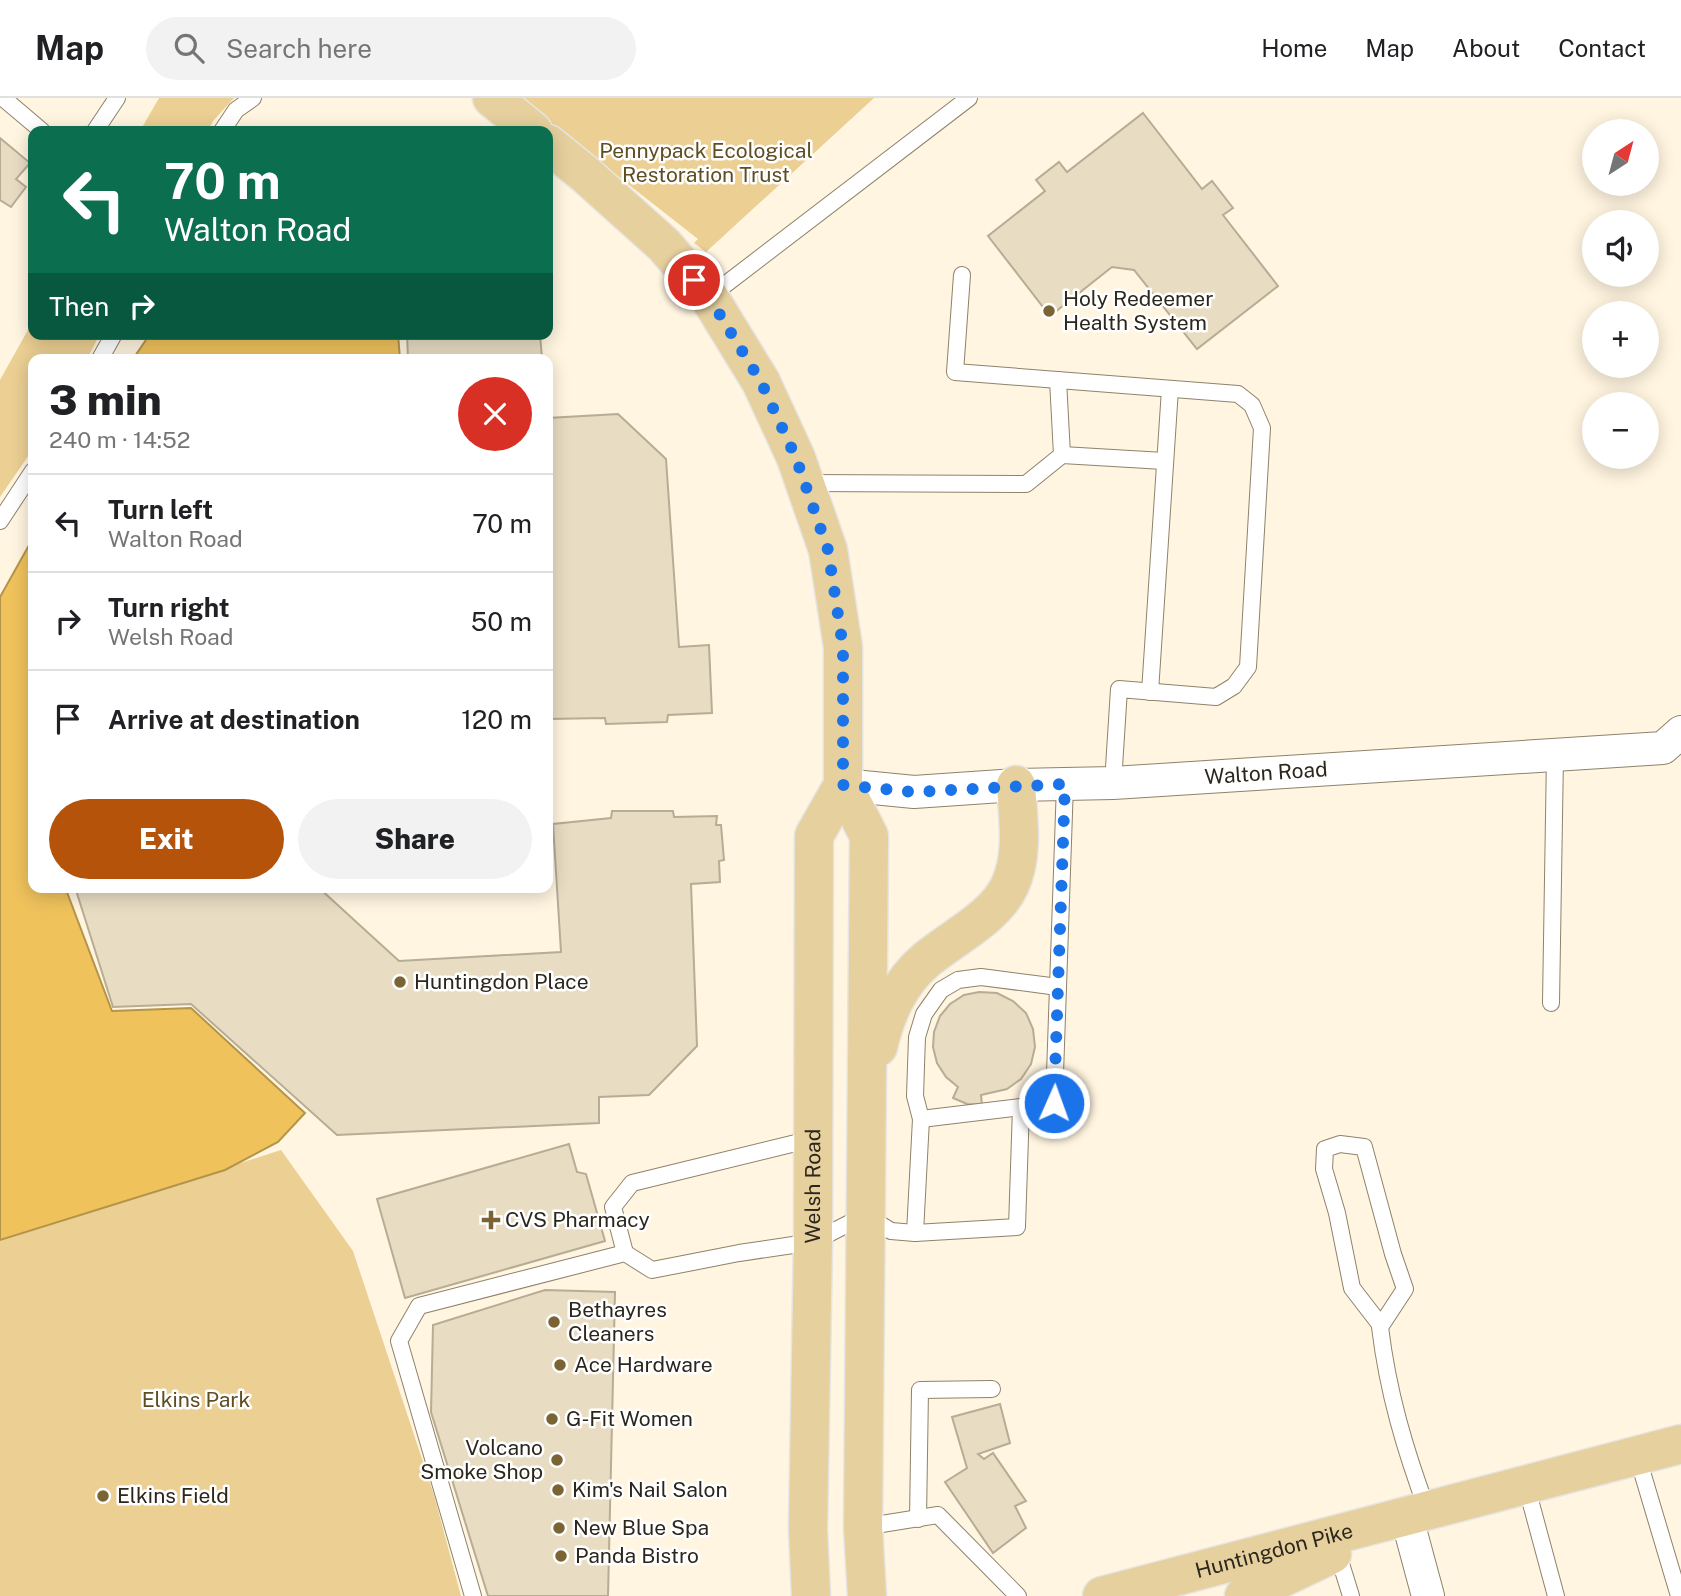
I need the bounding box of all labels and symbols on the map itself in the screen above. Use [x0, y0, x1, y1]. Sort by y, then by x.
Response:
north arrow [1582, 119, 1659, 196]
park label: Pennypack Ecological Restoration Trust [599, 138, 813, 187]
pin [664, 250, 724, 310]
place label: Holy Redeemer Health System [1063, 286, 1213, 335]
marker: Holy Redeemer Health System [1041, 303, 1057, 319]
street label: Walton Road [1204, 756, 1328, 789]
place label: Huntingdon Place [414, 969, 589, 994]
marker: Huntingdon Place [392, 974, 408, 990]
position arrow [1017, 1066, 1091, 1140]
street label: Welsh Road [800, 1129, 825, 1243]
place label: CVS Pharmacy [505, 1207, 650, 1232]
marker: CVS Pharmacy [483, 1212, 499, 1228]
place label: Bethayres Cleaners [568, 1297, 667, 1346]
marker: Bethayres Cleaners [546, 1314, 562, 1330]
place label: Ace Hardware [574, 1352, 713, 1377]
marker: Ace Hardware [552, 1357, 568, 1373]
park label: Elkins Park [142, 1387, 251, 1412]
place label: G-Fit Women [566, 1406, 693, 1431]
marker: G-Fit Women [544, 1411, 560, 1427]
place label: Volcano Smoke Shop [420, 1435, 543, 1484]
marker: Volcano Smoke Shop [549, 1452, 565, 1468]
place label: Kim's Nail Salon [572, 1477, 728, 1502]
marker: Kim's Nail Salon [550, 1482, 566, 1498]
place label: Elkins Field [117, 1483, 229, 1508]
marker: Elkins Field [95, 1488, 111, 1504]
place label: New Blue Spa [573, 1515, 709, 1540]
street label: Huntingdon Pike [1192, 1518, 1356, 1583]
marker: New Blue Spa [551, 1520, 567, 1536]
place label: Panda Bistro [575, 1543, 699, 1568]
marker: Panda Bistro [553, 1548, 569, 1564]

